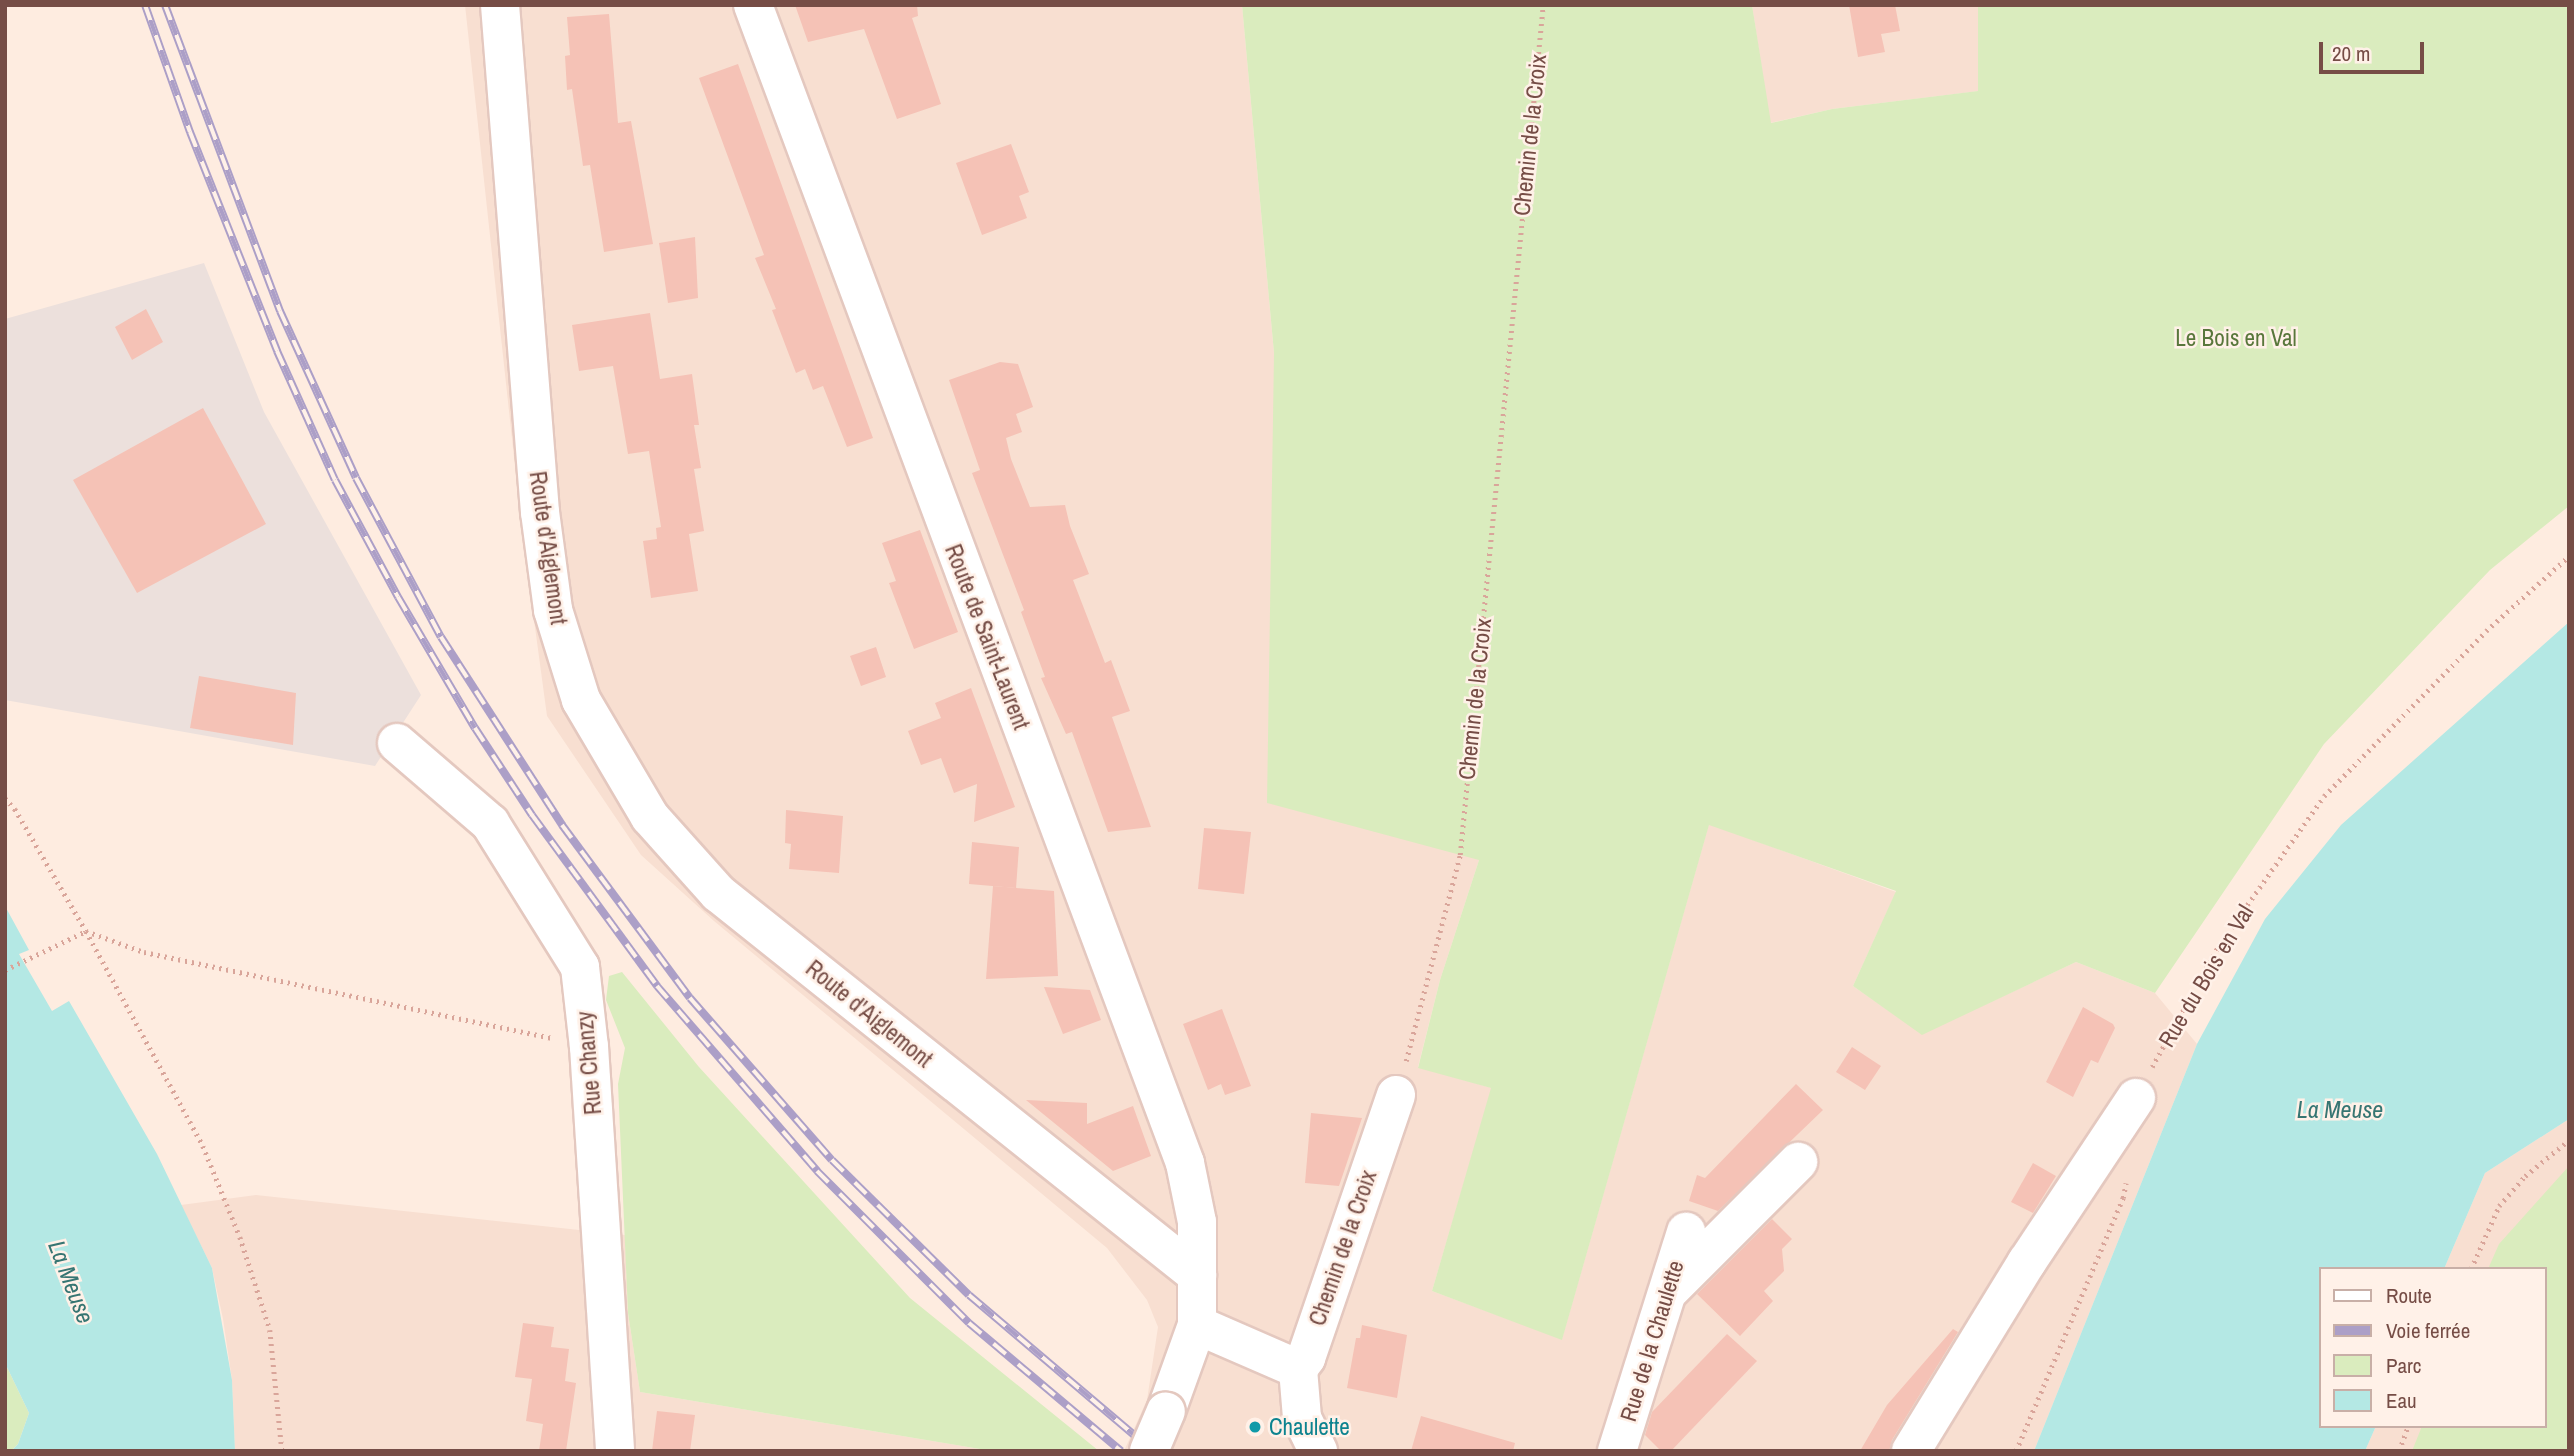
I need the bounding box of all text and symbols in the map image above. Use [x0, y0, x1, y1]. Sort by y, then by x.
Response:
scale bar [2322, 28, 2427, 72]
text: 20 m [2332, 39, 2370, 68]
street label: Chemin de la Croix [1508, 53, 1552, 217]
park label: Le Bois en Val [2175, 324, 2297, 352]
street label: Route d'Aiglemont [524, 470, 572, 626]
street label: Route de Saint-Laurent [939, 541, 1035, 733]
street label: Chemin de la Croix [1453, 617, 1497, 781]
street label: Rue du Bois en Val [2153, 900, 2259, 1052]
street label: Route d'Aiglemont [800, 955, 938, 1073]
street label: Rue Chanzy [571, 1010, 607, 1116]
water label: La Meuse [2297, 1096, 2383, 1124]
street label: Chemin de la Croix [1304, 1167, 1382, 1329]
water label: La Meuse [42, 1236, 100, 1328]
street label: Rue de la Chaulette [1614, 1257, 1690, 1425]
legend [2318, 1267, 2546, 1428]
text: Route [2386, 1281, 2432, 1310]
text: Voie ferrée [2386, 1316, 2470, 1345]
text: Parc [2386, 1351, 2421, 1380]
text: Eau [2386, 1386, 2417, 1415]
place label: Chaulette [1269, 1413, 1350, 1441]
marker: Chaulette [1247, 1419, 1263, 1435]

